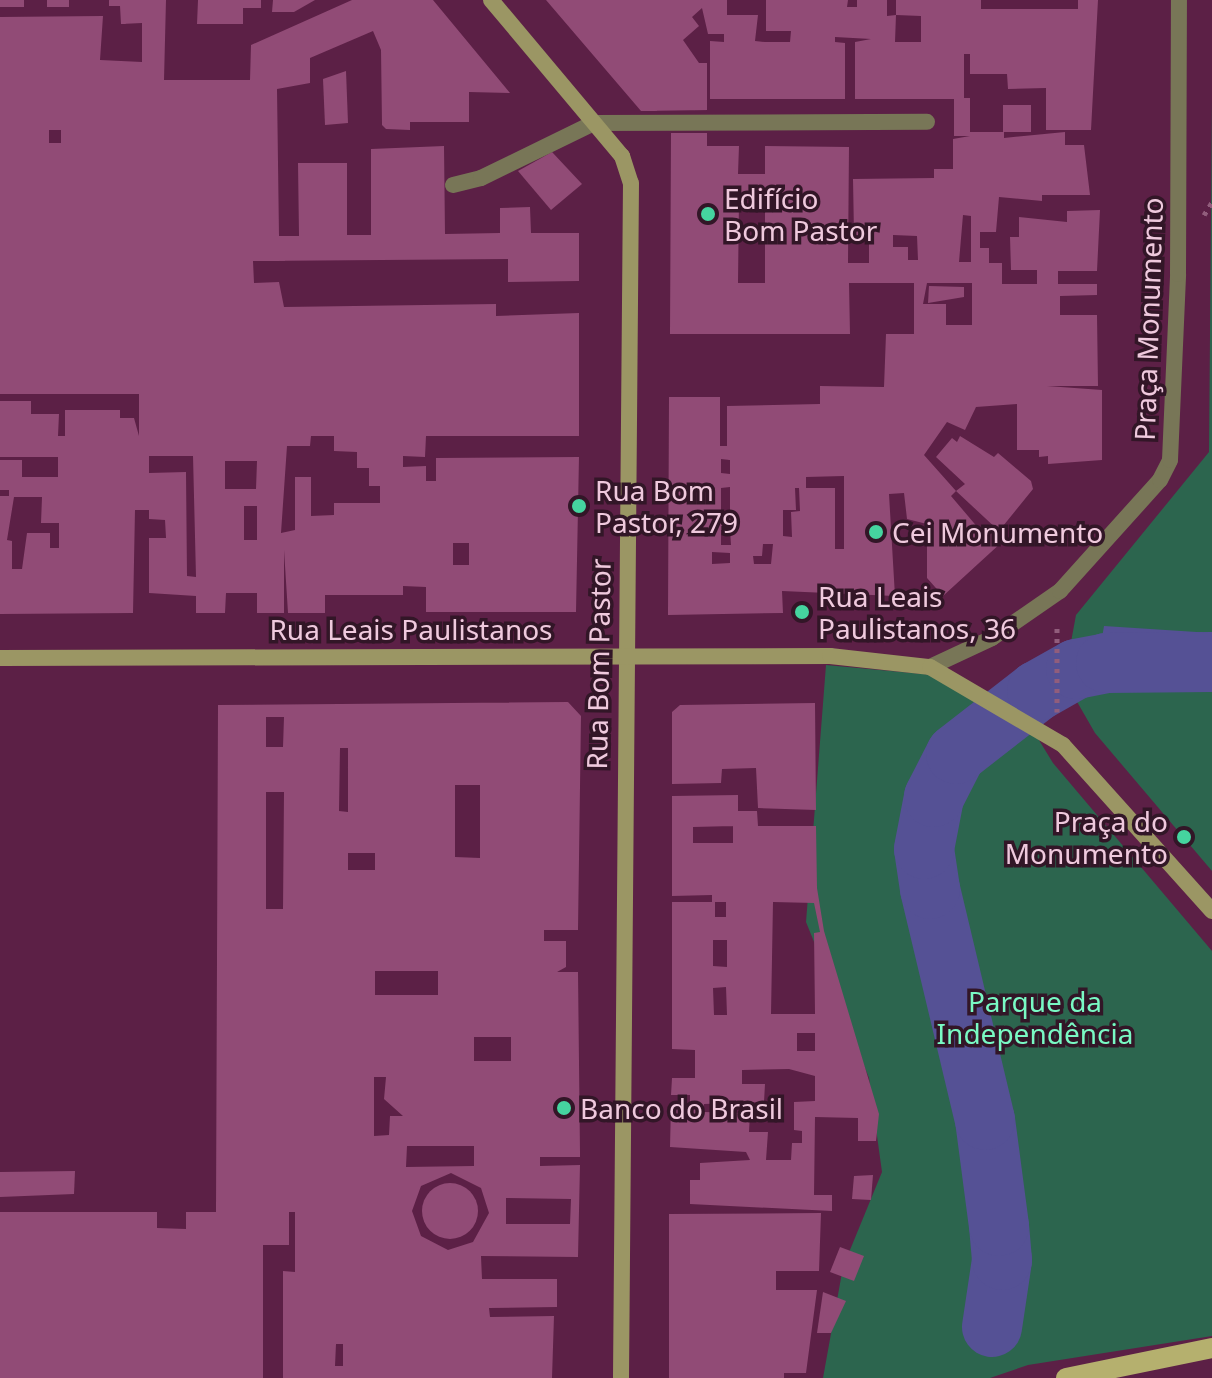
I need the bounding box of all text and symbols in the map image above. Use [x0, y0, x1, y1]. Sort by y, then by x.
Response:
place label: Edifício Bom Pastor [724, 181, 877, 247]
street label: Praça Monumento [1127, 197, 1169, 441]
marker: Edifício Bom Pastor [699, 205, 717, 223]
place label: Rua Bom Pastor, 279 [595, 473, 738, 539]
marker: Rua Bom Pastor, 279 [570, 497, 588, 515]
place label: Cei Monumento [892, 515, 1103, 549]
marker: Cei Monumento [867, 523, 885, 541]
street label: Rua Bom Pastor [579, 558, 617, 770]
place label: Rua Leais Paulistanos, 36 [818, 579, 1016, 645]
marker: Rua Leais Paulistanos, 36 [793, 603, 811, 621]
street label: Rua Leais Paulistanos [269, 612, 553, 646]
place label: Praça do Monumento [1005, 804, 1168, 870]
marker: Praça do Monumento [1175, 828, 1193, 846]
park label: Parque da Independência [937, 984, 1133, 1050]
place label: Banco do Brasil [580, 1091, 783, 1125]
marker: Banco do Brasil [555, 1099, 573, 1117]

